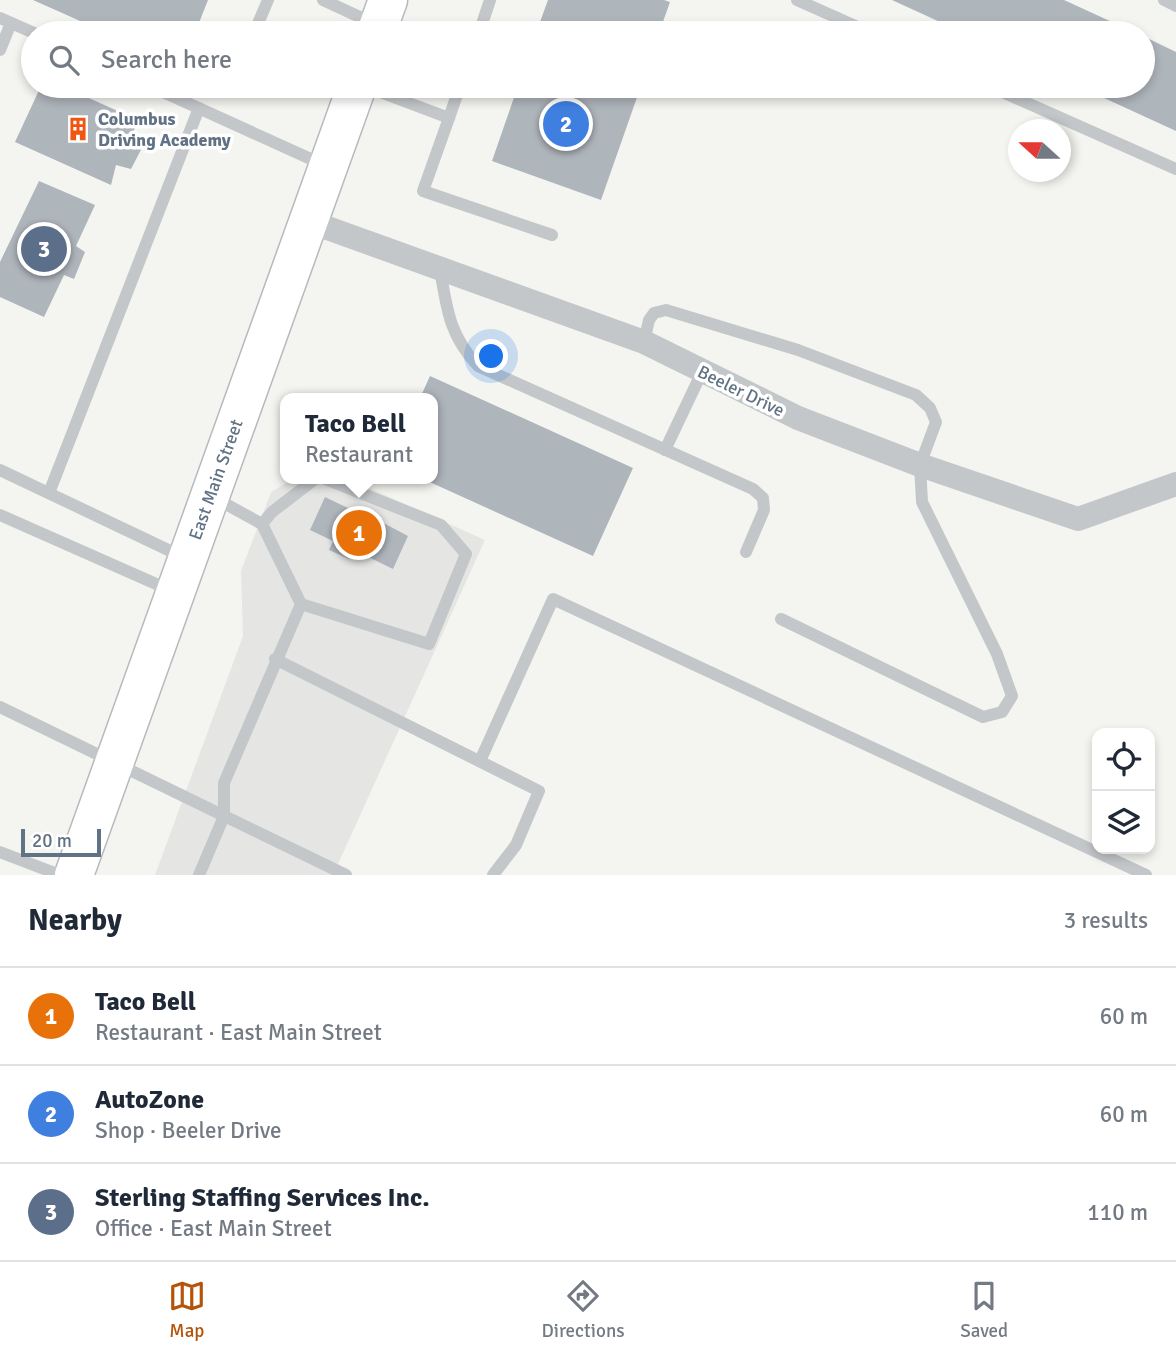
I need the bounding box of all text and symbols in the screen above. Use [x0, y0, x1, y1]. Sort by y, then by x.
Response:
search box [21, 21, 1155, 98]
icon: search [45, 41, 83, 79]
text: Search here [101, 44, 232, 76]
pin: 2 [543, 98, 589, 150]
place label: Columbus Driving Academy [98, 108, 231, 151]
building icon: Columbus Driving Academy [64, 115, 92, 143]
north arrow [1008, 119, 1071, 182]
pin: 3 [21, 223, 67, 275]
your location [474, 339, 508, 373]
street label: Beeler Drive [694, 361, 788, 421]
popup [280, 393, 438, 484]
text: Taco Bell [305, 408, 406, 440]
street label: East Main Street [184, 416, 248, 543]
text: Restaurant [305, 440, 413, 469]
pin: 1 [336, 507, 382, 559]
map controls [1092, 728, 1155, 854]
button: locate [1092, 728, 1155, 791]
button: layers [1092, 791, 1155, 854]
scale bar [21, 826, 102, 858]
text: 20 m [32, 829, 72, 853]
text: Nearby [28, 902, 122, 939]
text: 3 results [1064, 906, 1148, 935]
text: Taco Bell [95, 986, 196, 1018]
text: 1 [45, 1002, 57, 1031]
text: 60 m [1100, 1002, 1148, 1031]
text: Restaurant · East Main Street [95, 1018, 382, 1047]
text: AutoZone [95, 1084, 204, 1116]
text: 2 [45, 1100, 57, 1129]
text: 60 m [1100, 1100, 1148, 1129]
text: Shop · Beeler Drive [95, 1116, 282, 1145]
text: Sterling Staffing Services Inc. [95, 1182, 430, 1214]
text: 3 [45, 1198, 57, 1227]
text: 110 m [1087, 1198, 1148, 1227]
text: Office · East Main Street [95, 1214, 332, 1243]
tab: Map [168, 1277, 206, 1343]
tab: Directions [542, 1277, 625, 1343]
tab: Saved [960, 1277, 1008, 1343]

